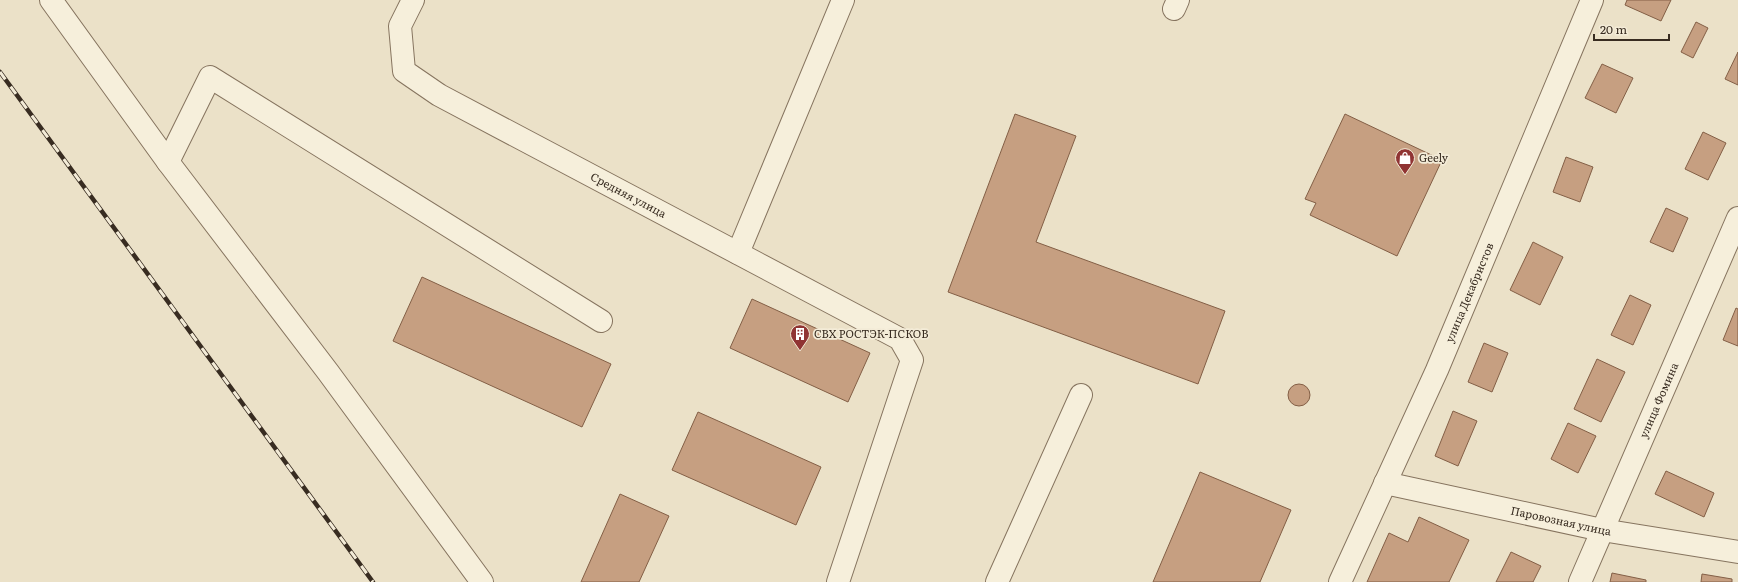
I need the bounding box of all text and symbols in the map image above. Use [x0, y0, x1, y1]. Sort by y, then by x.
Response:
scale bar [1594, 16, 1669, 42]
text: 20 m [1600, 20, 1627, 38]
shop icon: Geely [1394, 147, 1416, 175]
place label: Geely [1419, 149, 1449, 165]
street label: Средняя улица [588, 168, 670, 221]
street label: улица Декабристов [1440, 240, 1497, 345]
building icon: СВХ РОСТЭК-ПСКОВ [789, 323, 811, 351]
place label: СВХ РОСТЭК-ПСКОВ [814, 325, 928, 341]
street label: улица Фомина [1634, 360, 1681, 440]
street label: Паровозная улица [1509, 501, 1613, 538]

